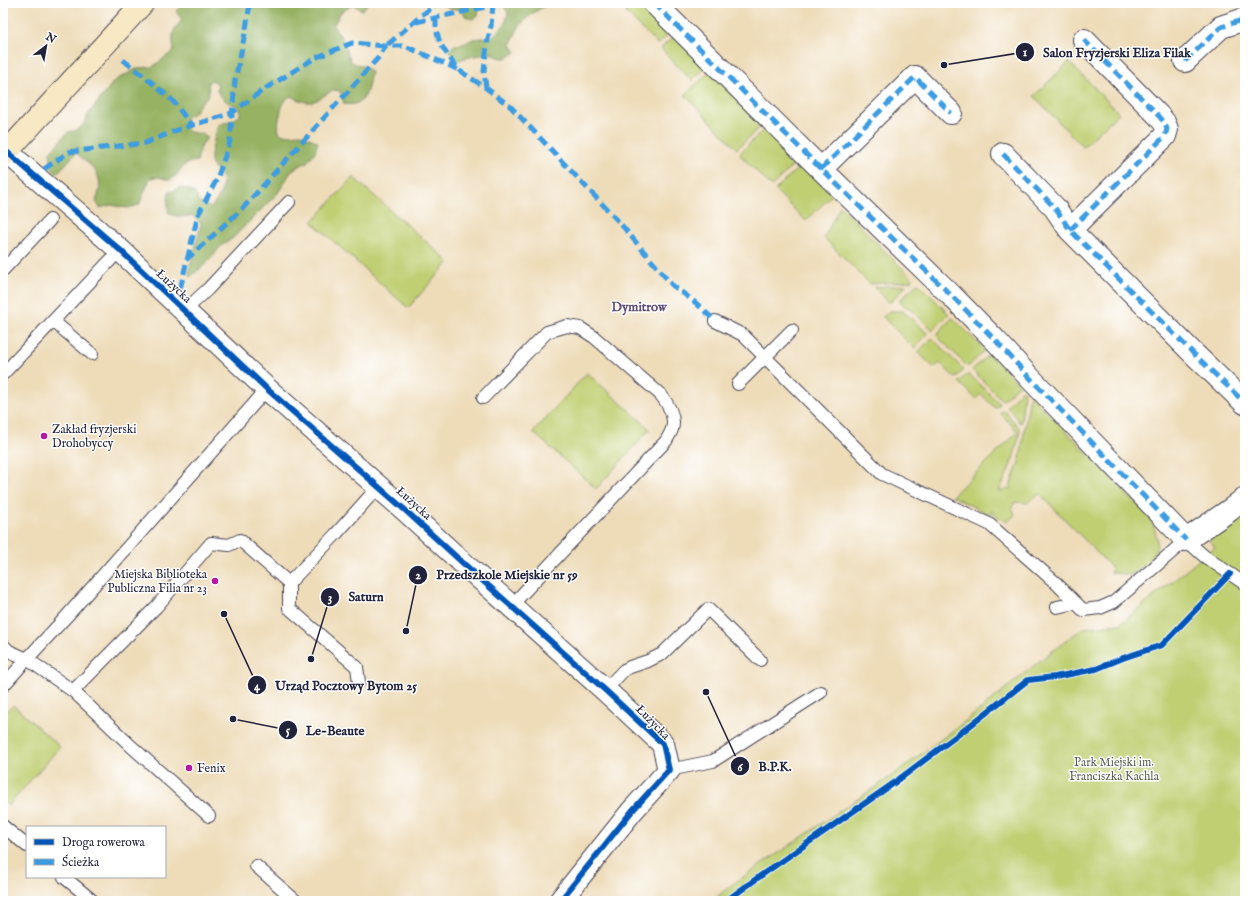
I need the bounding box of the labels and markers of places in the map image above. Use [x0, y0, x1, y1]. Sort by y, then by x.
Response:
callout: Salon Fryzjerski Eliza Filak [1015, 40, 1198, 65]
place label: Zakład fryzjerski Drohobyccy [52, 422, 136, 451]
marker: Zakład fryzjerski Drohobyccy [39, 431, 49, 441]
callout: Przedszkole Miejskie nr 59 [408, 562, 586, 587]
place label: Miejska Biblioteka Publiczna Filia nr 23 [107, 567, 208, 596]
marker: Miejska Biblioteka Publiczna Filia nr 23 [210, 576, 220, 586]
callout: Saturn [320, 584, 391, 609]
callout: Urząd Pocztowy Bytom 25 [247, 673, 425, 698]
callout: Le-Beaute [278, 718, 372, 743]
callout: B.P.K. [730, 754, 799, 779]
place label: Fenix [197, 761, 226, 776]
marker: Fenix [184, 763, 194, 773]

